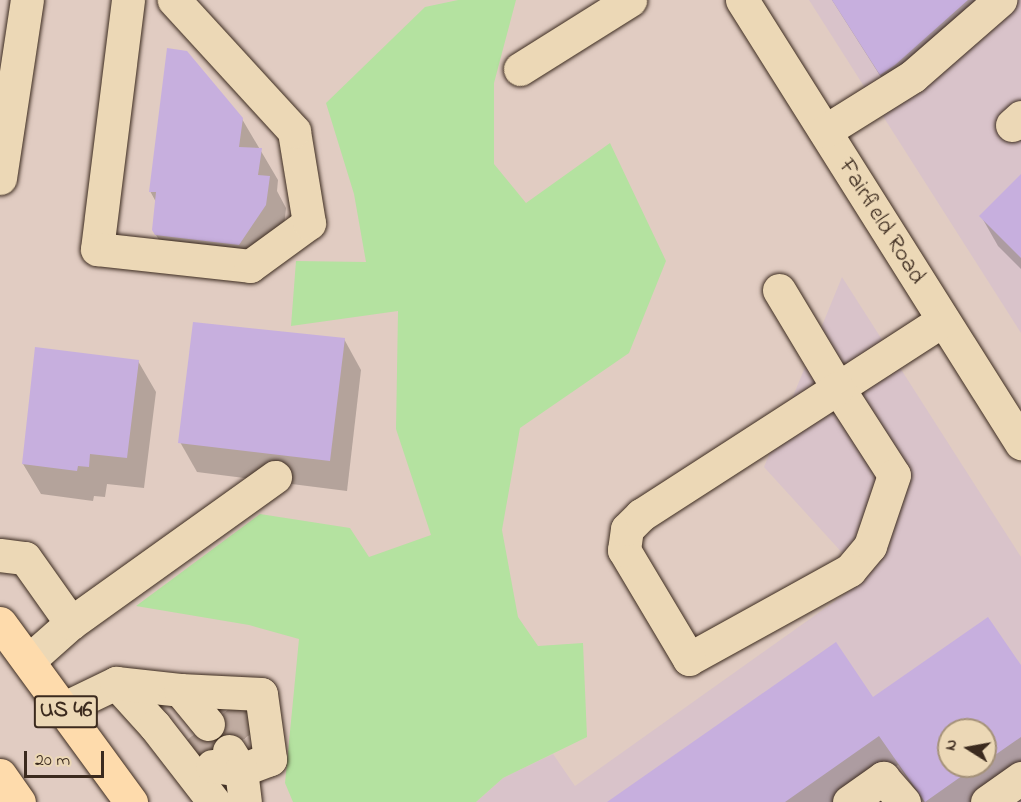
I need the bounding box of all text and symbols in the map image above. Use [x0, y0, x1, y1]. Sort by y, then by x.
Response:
street label: Fairfield Road [831, 154, 931, 290]
road number: US 46 [33, 693, 99, 731]
north arrow [937, 718, 997, 778]
text: N [938, 737, 964, 753]
scale bar [27, 739, 106, 777]
text: 20 m [35, 748, 70, 774]

